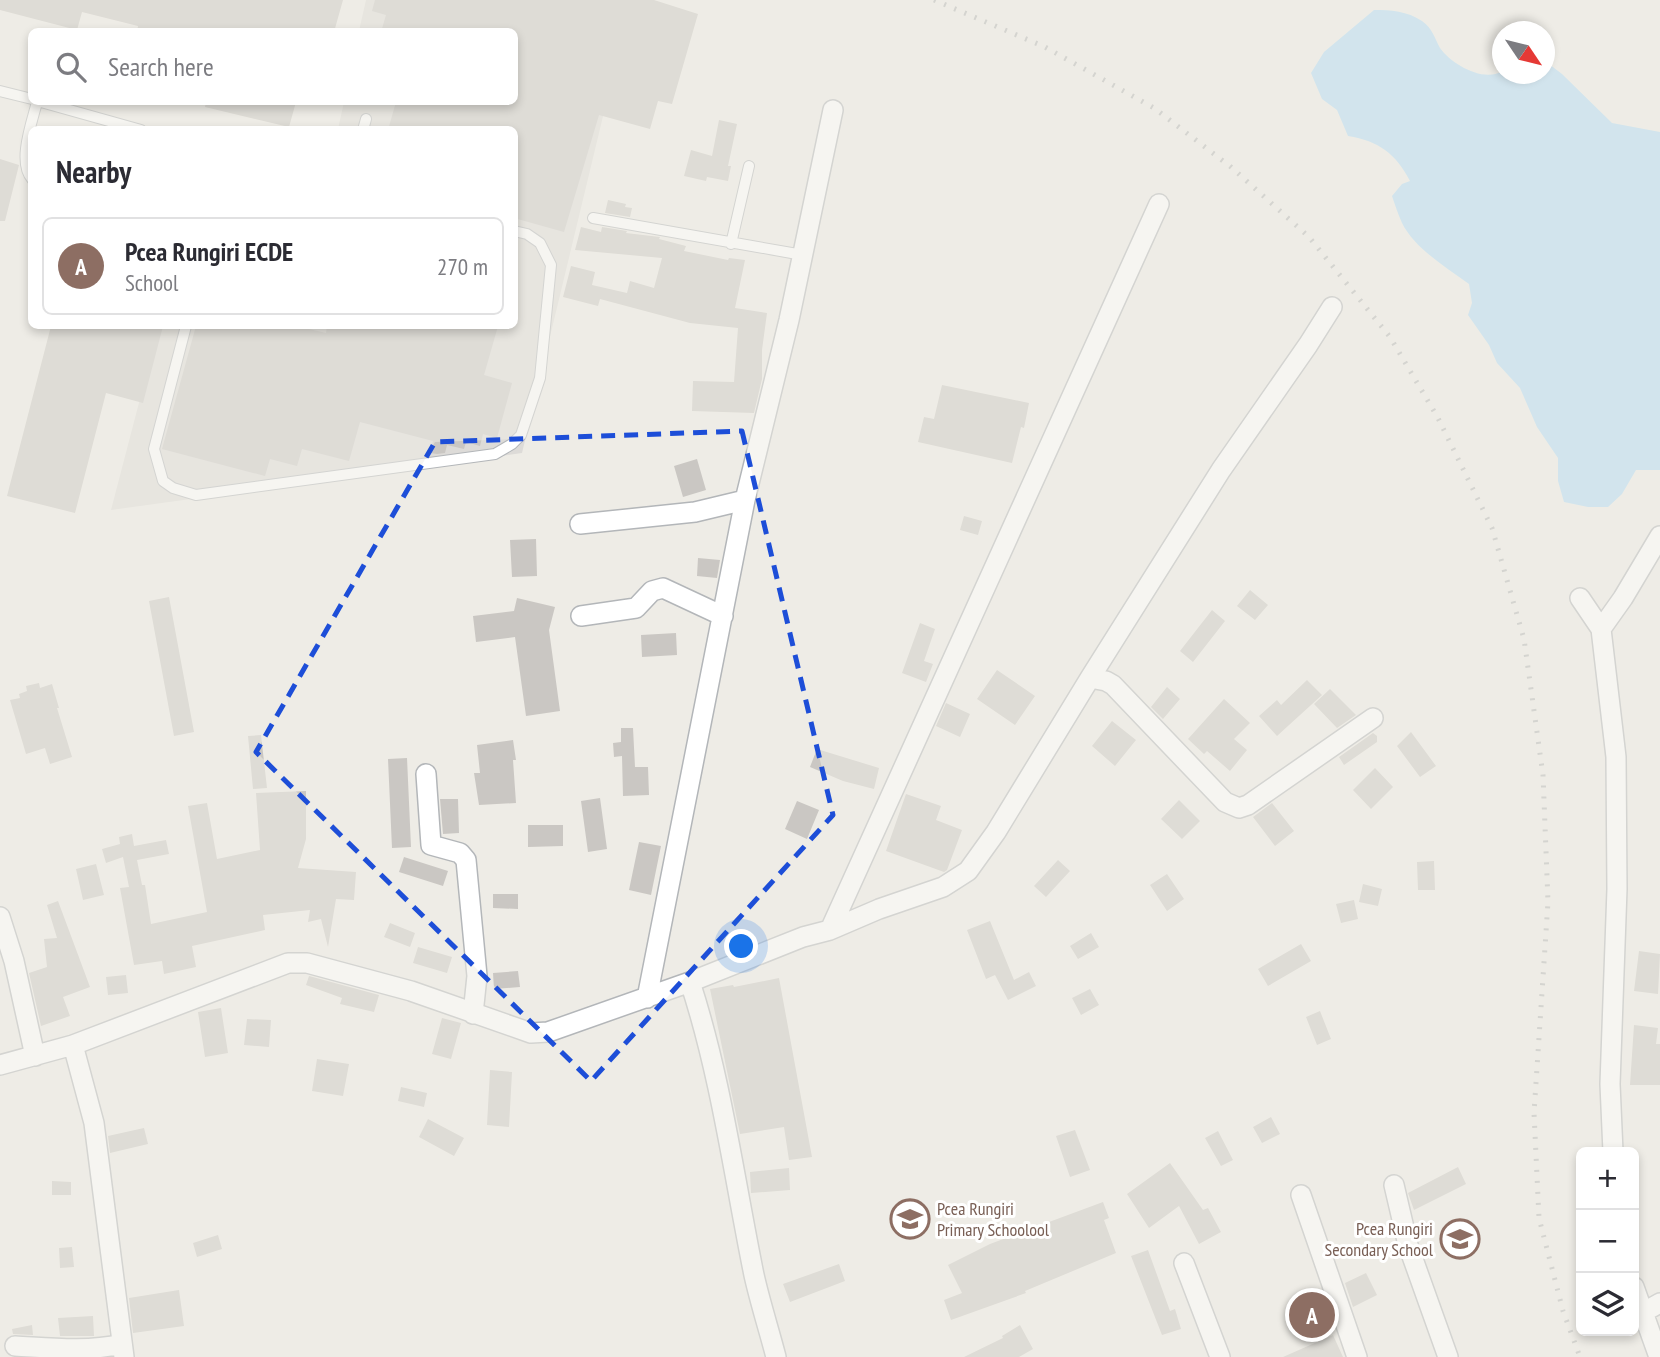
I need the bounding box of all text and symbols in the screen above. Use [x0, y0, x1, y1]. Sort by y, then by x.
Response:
north arrow [1492, 21, 1555, 84]
search box [28, 28, 518, 105]
icon: search [52, 48, 90, 86]
text: Search here [108, 50, 214, 83]
text: Nearby [56, 152, 131, 191]
text: Pcea Rungiri ECDE [125, 235, 293, 268]
text: A [75, 252, 87, 281]
text: 270 m [437, 252, 488, 281]
text: School [125, 268, 178, 297]
your location [724, 929, 758, 963]
map controls [1576, 1147, 1639, 1336]
button: + [1576, 1147, 1639, 1210]
place label: Pcea Rungiri Primary Schoolool [937, 1197, 1050, 1241]
school or university icon: Pcea Rungiri Primary Schoolool [889, 1198, 931, 1240]
button: − [1576, 1210, 1639, 1273]
place label: Pcea Rungiri Secondary School [1324, 1217, 1434, 1261]
school or university icon: Pcea Rungiri Secondary School [1439, 1218, 1481, 1260]
button: layers [1576, 1273, 1639, 1336]
pin: A [1289, 1289, 1335, 1341]

